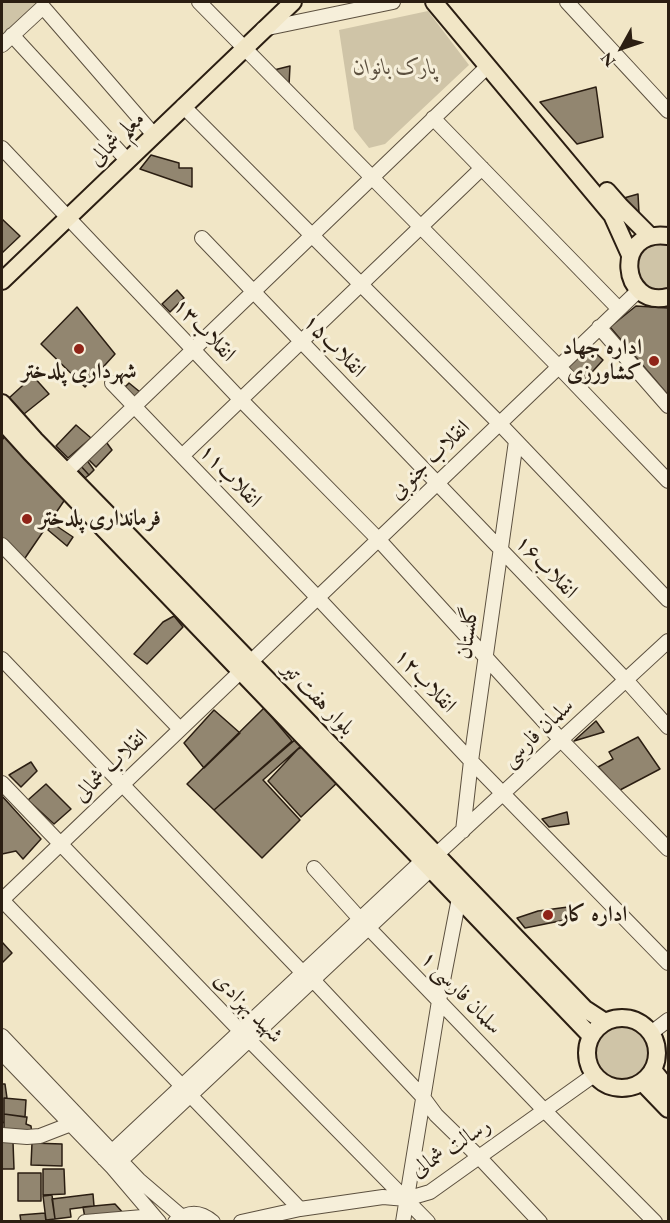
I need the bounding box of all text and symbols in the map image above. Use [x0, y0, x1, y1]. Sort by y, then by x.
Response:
north arrow [592, 18, 652, 78]
text: N [596, 48, 620, 72]
park label: پارک بانوان [353, 55, 437, 81]
street label: معلم شمالی [83, 106, 151, 172]
street label: انقلاب۱۳ [167, 293, 241, 367]
street label: انقلاب۱۵ [297, 309, 371, 383]
place label: اداره جهاد کشاورزی [563, 335, 642, 386]
marker: شهرداری پلدختر [72, 342, 86, 356]
marker: اداره جهاد کشاورزی [647, 354, 661, 368]
place label: شهرداری پلدختر [21, 359, 137, 385]
street label: انقلاب جنوبی [384, 415, 476, 505]
street label: انقلاب۱۱ [193, 439, 267, 513]
place label: فرمانداری پلدختر [39, 506, 161, 532]
marker: فرمانداری پلدختر [20, 512, 34, 526]
street label: انقلاب۱۶ [509, 530, 583, 604]
street label: گلستان [451, 605, 485, 661]
street label: انقلاب۱۲ [389, 643, 461, 719]
street label: بلوار هفت تیر [276, 656, 360, 742]
street label: سلمان فارسی [497, 693, 579, 773]
street label: انقلاب شمالی [68, 724, 154, 808]
place label: اداره کار [560, 902, 627, 928]
marker: اداره کار [541, 908, 555, 922]
street label: سلمان فارسی ۱ [415, 946, 507, 1040]
street label: شهید بهزادی [208, 967, 288, 1049]
street label: رسالت شمالی [406, 1112, 496, 1184]

